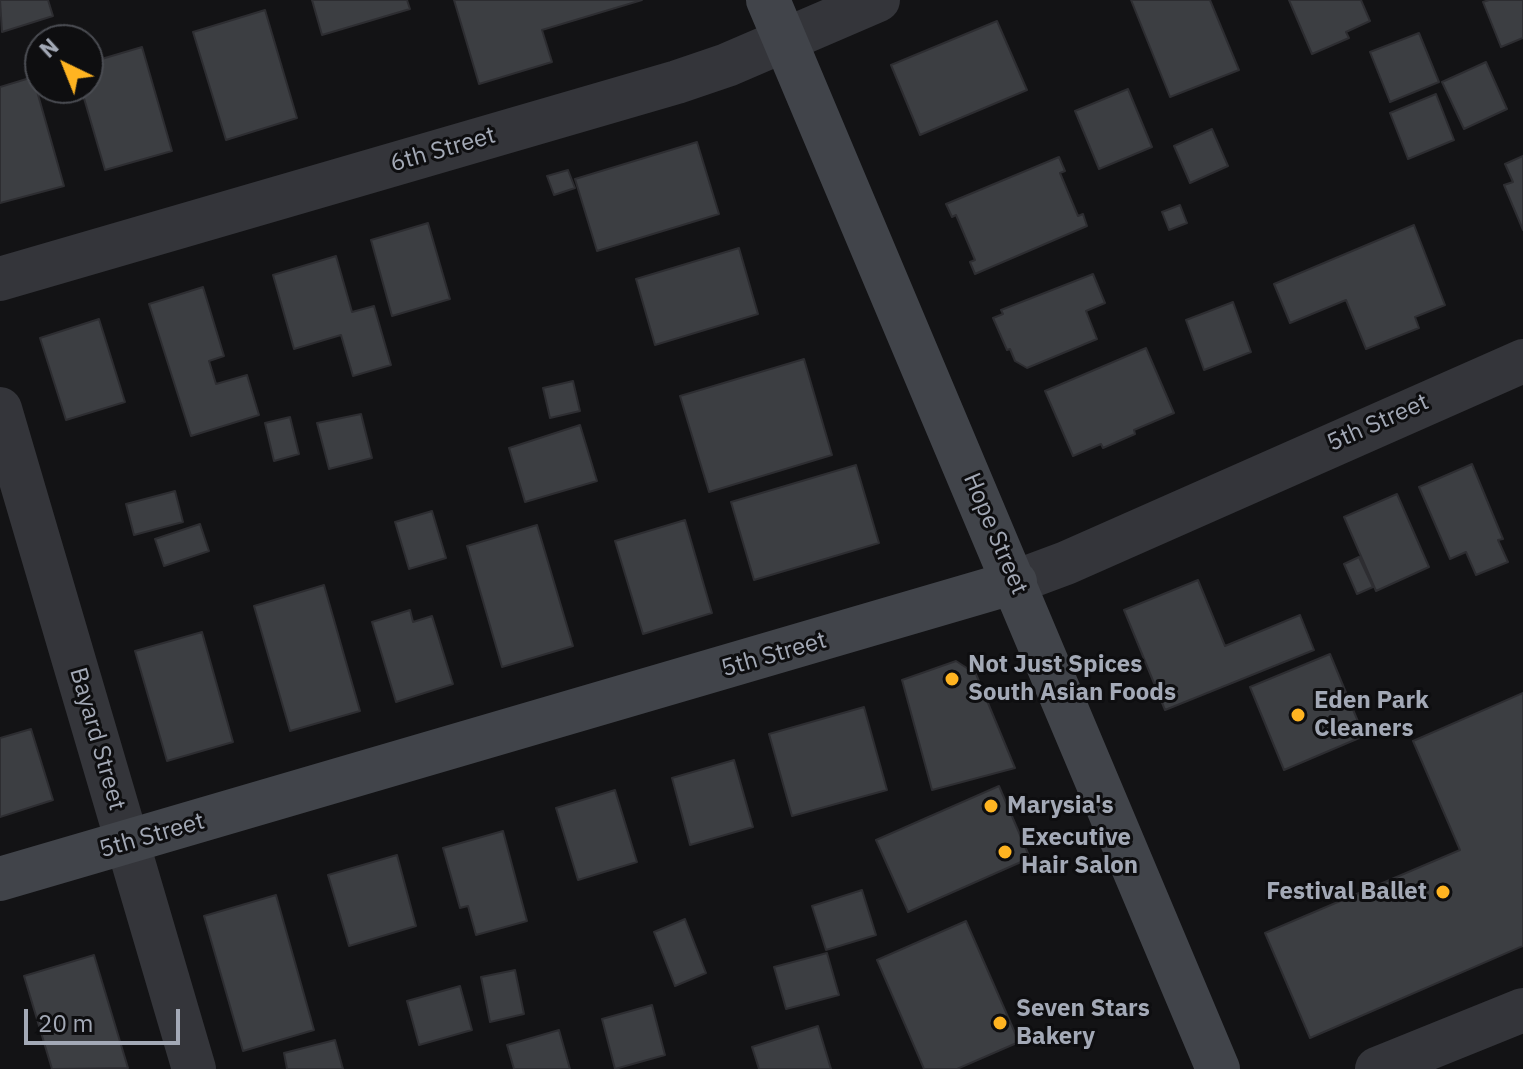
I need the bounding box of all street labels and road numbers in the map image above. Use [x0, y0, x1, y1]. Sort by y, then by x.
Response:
street label: 6th Street [387, 121, 499, 179]
street label: 5th Street [1323, 388, 1433, 458]
street label: Hope Street [957, 469, 1033, 599]
street label: 5th Street [718, 626, 830, 684]
street label: Bayard Street [63, 664, 131, 814]
street label: 5th Street [96, 807, 208, 865]

